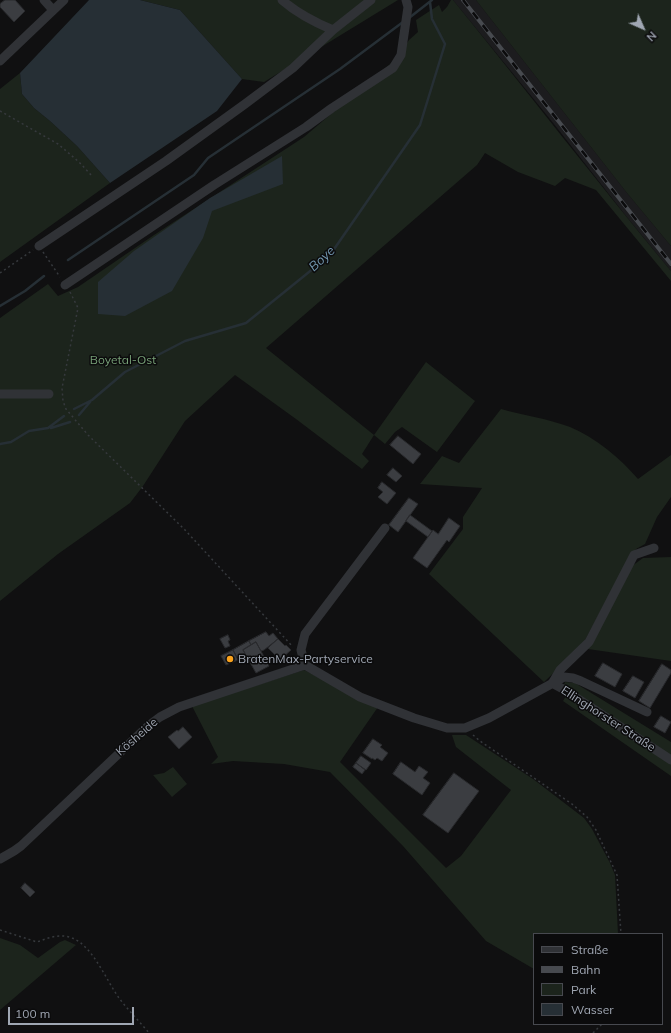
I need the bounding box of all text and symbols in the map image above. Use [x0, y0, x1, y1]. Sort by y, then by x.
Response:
north arrow [623, 8, 663, 48]
text: N [644, 29, 659, 44]
water label: Boye [306, 243, 338, 275]
park label: Boyetal-Ost [90, 353, 156, 367]
place label: BratenMax-Partyservice [238, 652, 373, 666]
marker: BratenMax-Partyservice [225, 654, 235, 664]
street label: Ellinghorster Straße [558, 683, 658, 755]
street label: Kösheide [113, 715, 161, 759]
legend [533, 933, 663, 1025]
text: Straße [571, 942, 608, 957]
text: Bahn [571, 962, 600, 977]
text: Park [571, 982, 596, 997]
scale bar [10, 999, 136, 1025]
text: Wasser [571, 1002, 614, 1017]
text: 100 m [15, 1006, 50, 1021]

